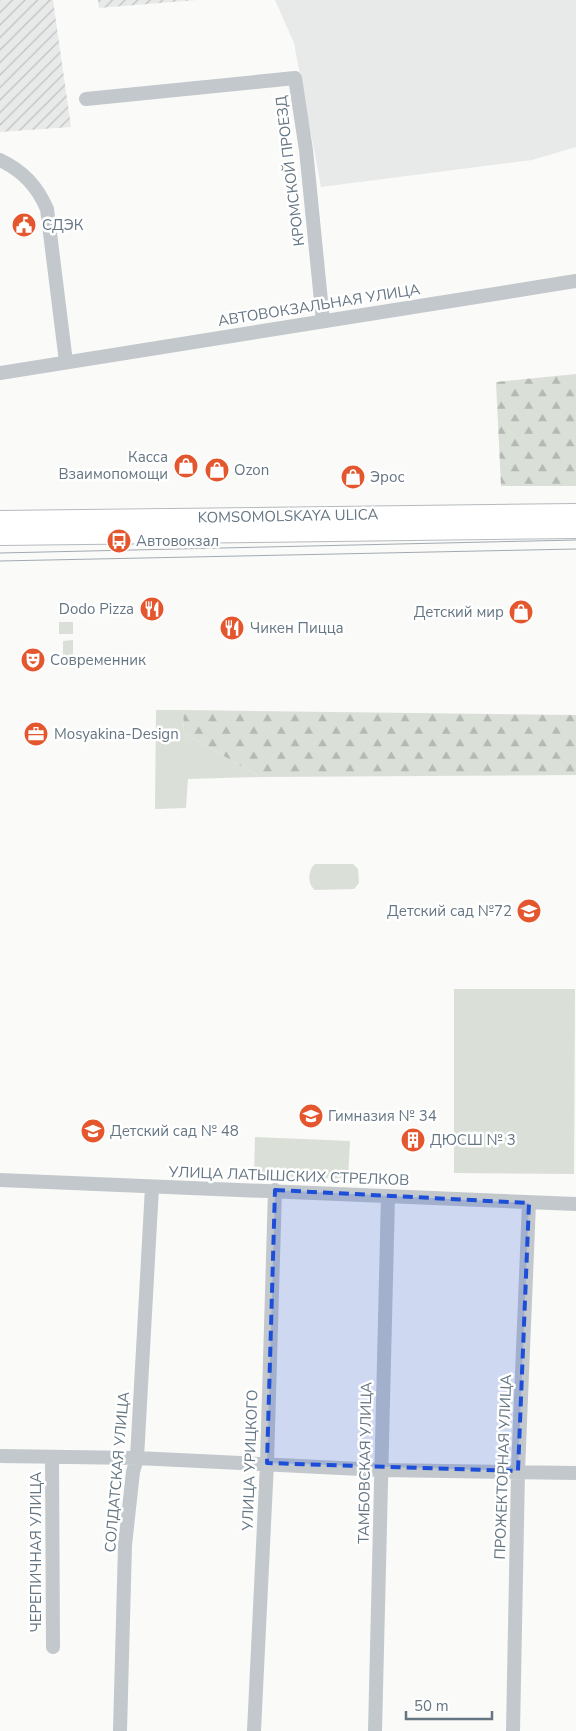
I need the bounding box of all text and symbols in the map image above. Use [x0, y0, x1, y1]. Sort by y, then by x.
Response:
street label: КРОМСКОЙ ПРОЕЗД [271, 94, 309, 247]
public building icon: СДЭК [11, 212, 37, 238]
place label: СДЭК [42, 215, 84, 235]
street label: АВТОВОКЗАЛЬНАЯ УЛИЦА [216, 279, 422, 331]
place label: Касса Взаимопомощи [58, 447, 168, 484]
shop icon: Касса Взаимопомощи [173, 453, 199, 479]
shop icon: Ozon [204, 457, 230, 483]
place label: Ozon [234, 460, 269, 480]
shop icon: Эрос [340, 464, 366, 490]
place label: Эрос [370, 467, 405, 487]
street label: KOMSOMOLSKAYA ULICA [197, 504, 379, 528]
bus stop icon: Автовокзал [106, 528, 132, 554]
place label: Автовокзал [136, 531, 219, 551]
restaurant icon: Dodo Pizza [139, 596, 165, 622]
place label: Dodo Pizza [59, 599, 134, 619]
shop icon: Детский мир [508, 599, 534, 625]
place label: Детский мир [414, 602, 504, 622]
restaurant icon: Чикен Пицца [219, 615, 245, 641]
place label: Чикен Пицца [250, 618, 344, 638]
theatre icon: Современник [20, 647, 46, 673]
place label: Современник [50, 650, 146, 670]
office icon: Mosyakina-Design [23, 721, 49, 747]
place label: Mosyakina-Design [54, 724, 179, 744]
school or university icon: Детский сад №72 [516, 898, 542, 924]
place label: Детский сад №72 [387, 901, 512, 921]
school or university icon: Гимназия № 34 [298, 1103, 324, 1129]
place label: Гимназия № 34 [328, 1106, 437, 1126]
school or university icon: Детский сад № 48 [80, 1118, 106, 1144]
place label: Детский сад № 48 [110, 1121, 239, 1141]
building icon: ДЮСШ № 3 [400, 1127, 426, 1153]
place label: ДЮСШ № 3 [430, 1130, 516, 1150]
street label: УЛИЦА ЛАТЫШСКИХ СТРЕЛКОВ [167, 1162, 410, 1190]
street label: ПРОЖЕКТОРНАЯ УЛИЦА [490, 1374, 516, 1560]
street label: ТАМБОВСКАЯ УЛИЦА [354, 1382, 376, 1544]
street label: УЛИЦА УРИЦКОГО [238, 1389, 262, 1532]
street label: СОЛДАТСКАЯ УЛИЦА [100, 1391, 134, 1553]
street label: ЧЕРЕПИЧНАЯ УЛИЦА [26, 1472, 46, 1632]
scale bar [406, 1688, 492, 1720]
text: 50 m [414, 1696, 449, 1716]

